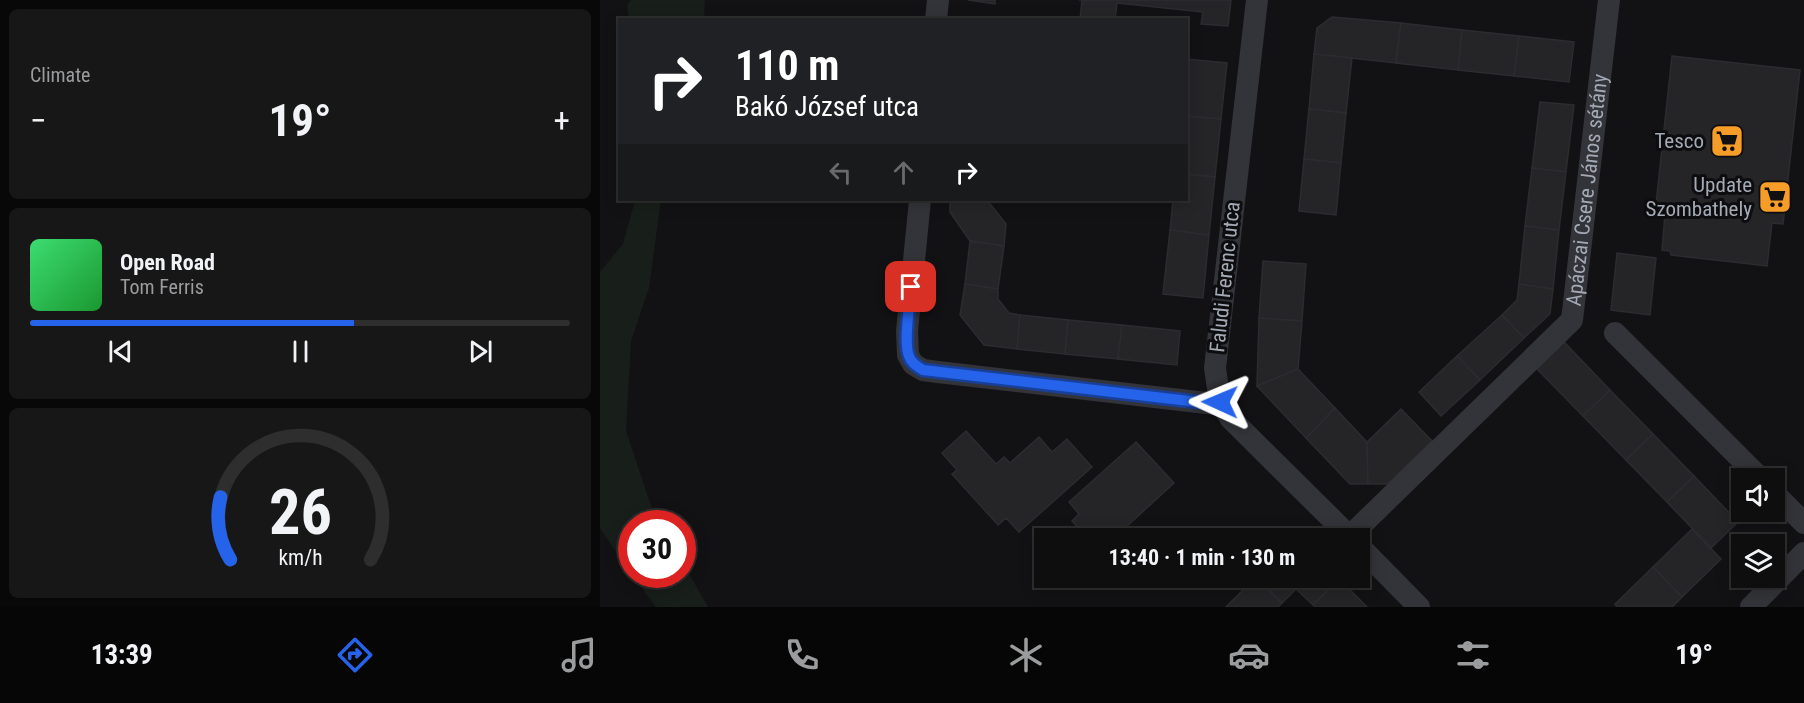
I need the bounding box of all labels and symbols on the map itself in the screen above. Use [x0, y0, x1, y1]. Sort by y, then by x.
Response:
street label: Apáczai Csere János sétány [1562, 72, 1612, 307]
supermarket icon: Tesco [1709, 123, 1745, 159]
place label: Tesco [1654, 129, 1704, 153]
place label: Update Szombathely [1646, 173, 1752, 221]
supermarket icon: Update Szombathely [1757, 179, 1793, 215]
street label: Faludi Ferenc utca [1205, 200, 1245, 354]
pin [885, 261, 936, 312]
position arrow [1188, 370, 1252, 434]
speed limit sign: 30 [618, 510, 696, 588]

